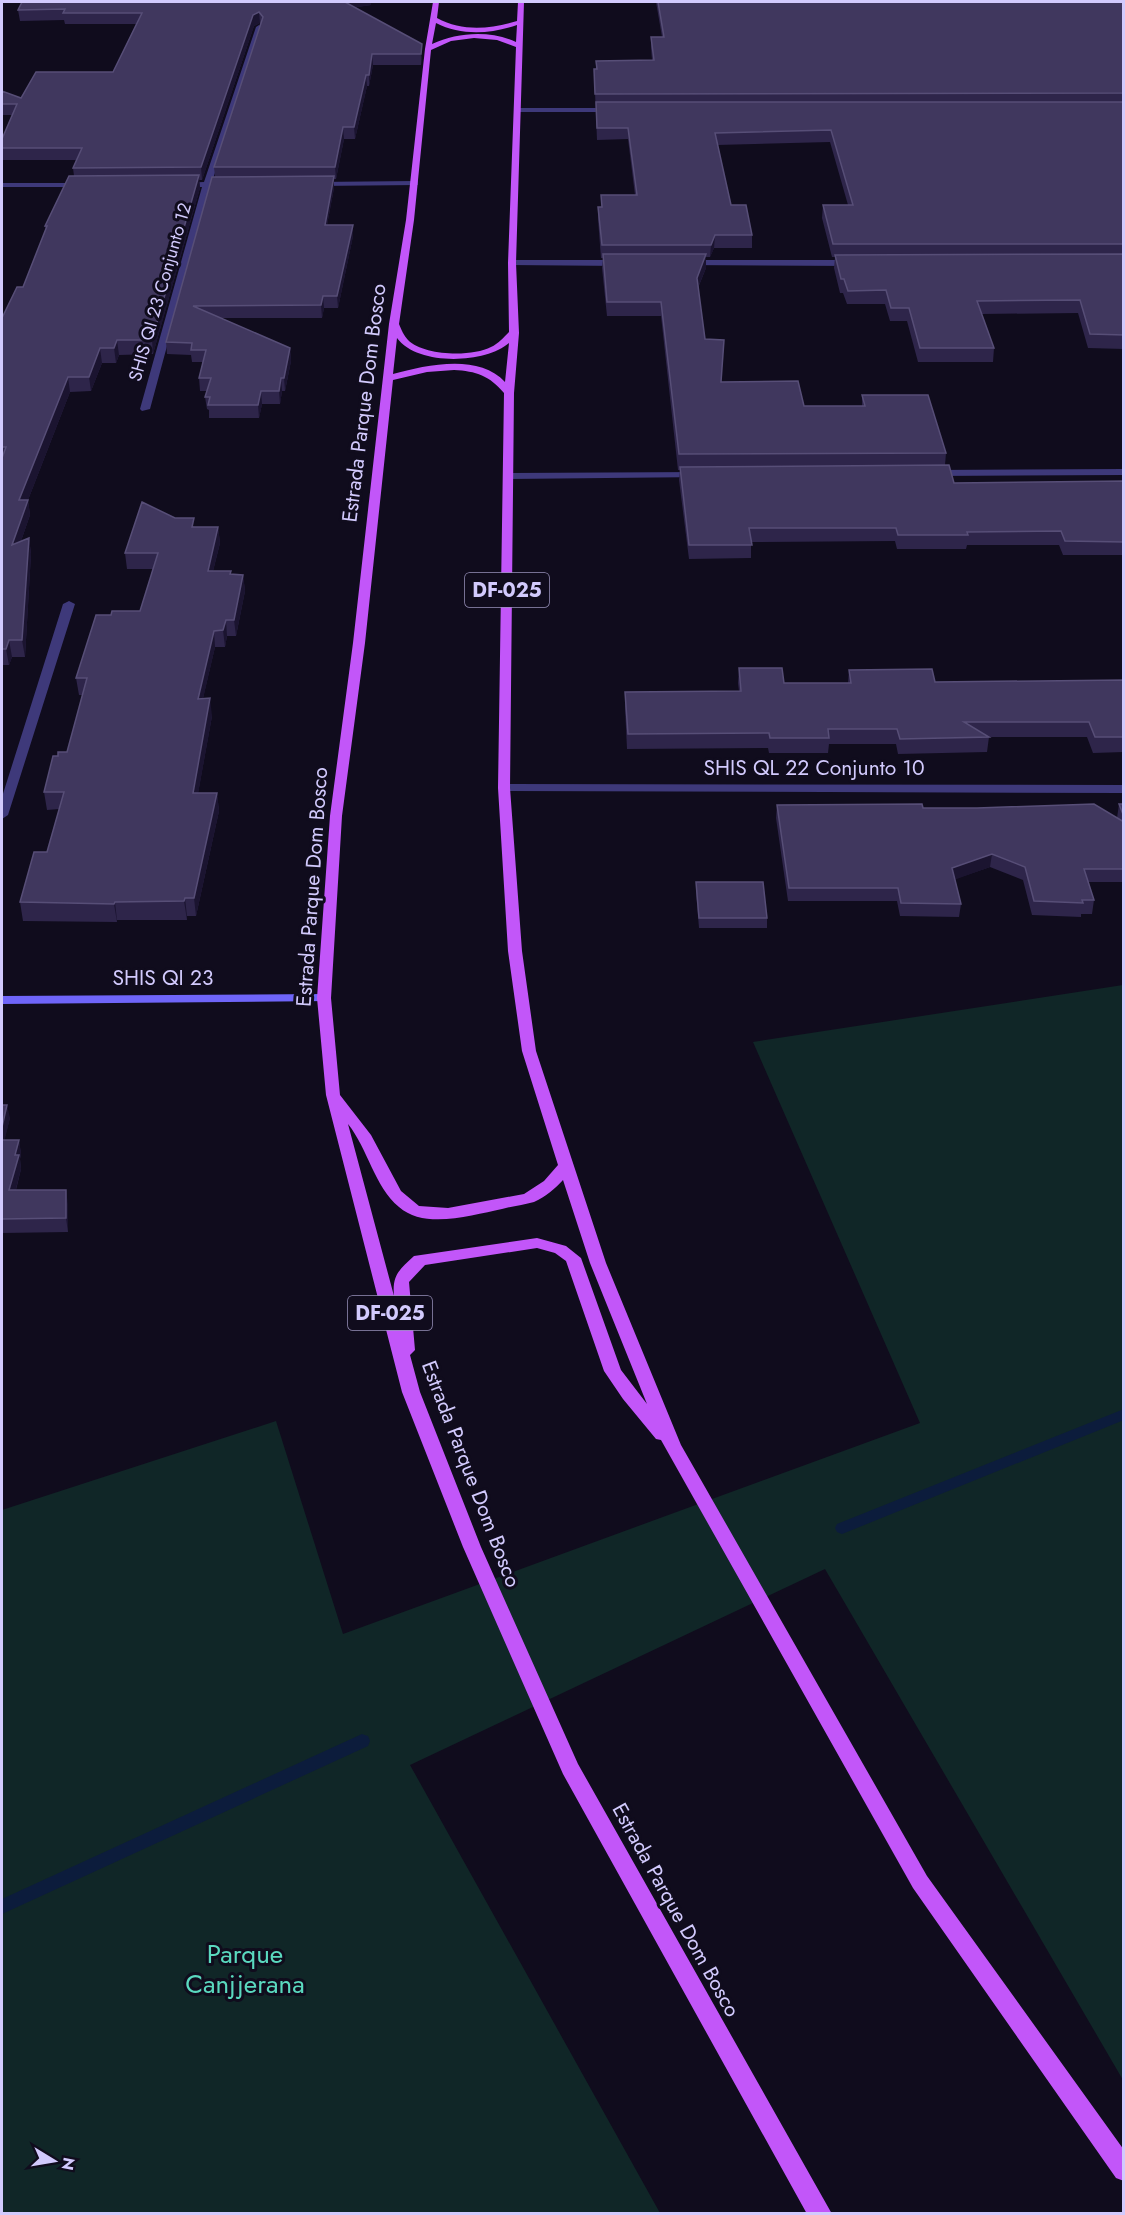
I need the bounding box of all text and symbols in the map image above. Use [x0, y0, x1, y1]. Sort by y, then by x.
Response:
street label: SHIS QI 23 Conjunto 12 [122, 200, 198, 384]
street label: Estrada Parque Dom Bosco [334, 282, 394, 524]
road number: DF-025 [465, 573, 549, 607]
street label: SHIS QL 22 Conjunto 10 [703, 753, 925, 783]
street label: Estrada Parque Dom Bosco [289, 766, 335, 1008]
street label: SHIS QI 23 [113, 963, 213, 993]
road number: DF-025 [348, 1296, 432, 1330]
street label: Estrada Parque Dom Bosco [414, 1356, 528, 1592]
street label: Estrada Parque Dom Bosco [605, 1798, 747, 2022]
park label: Parque Canjjerana [185, 1935, 305, 2003]
north arrow [24, 2131, 84, 2191]
text: N [56, 2155, 81, 2172]

